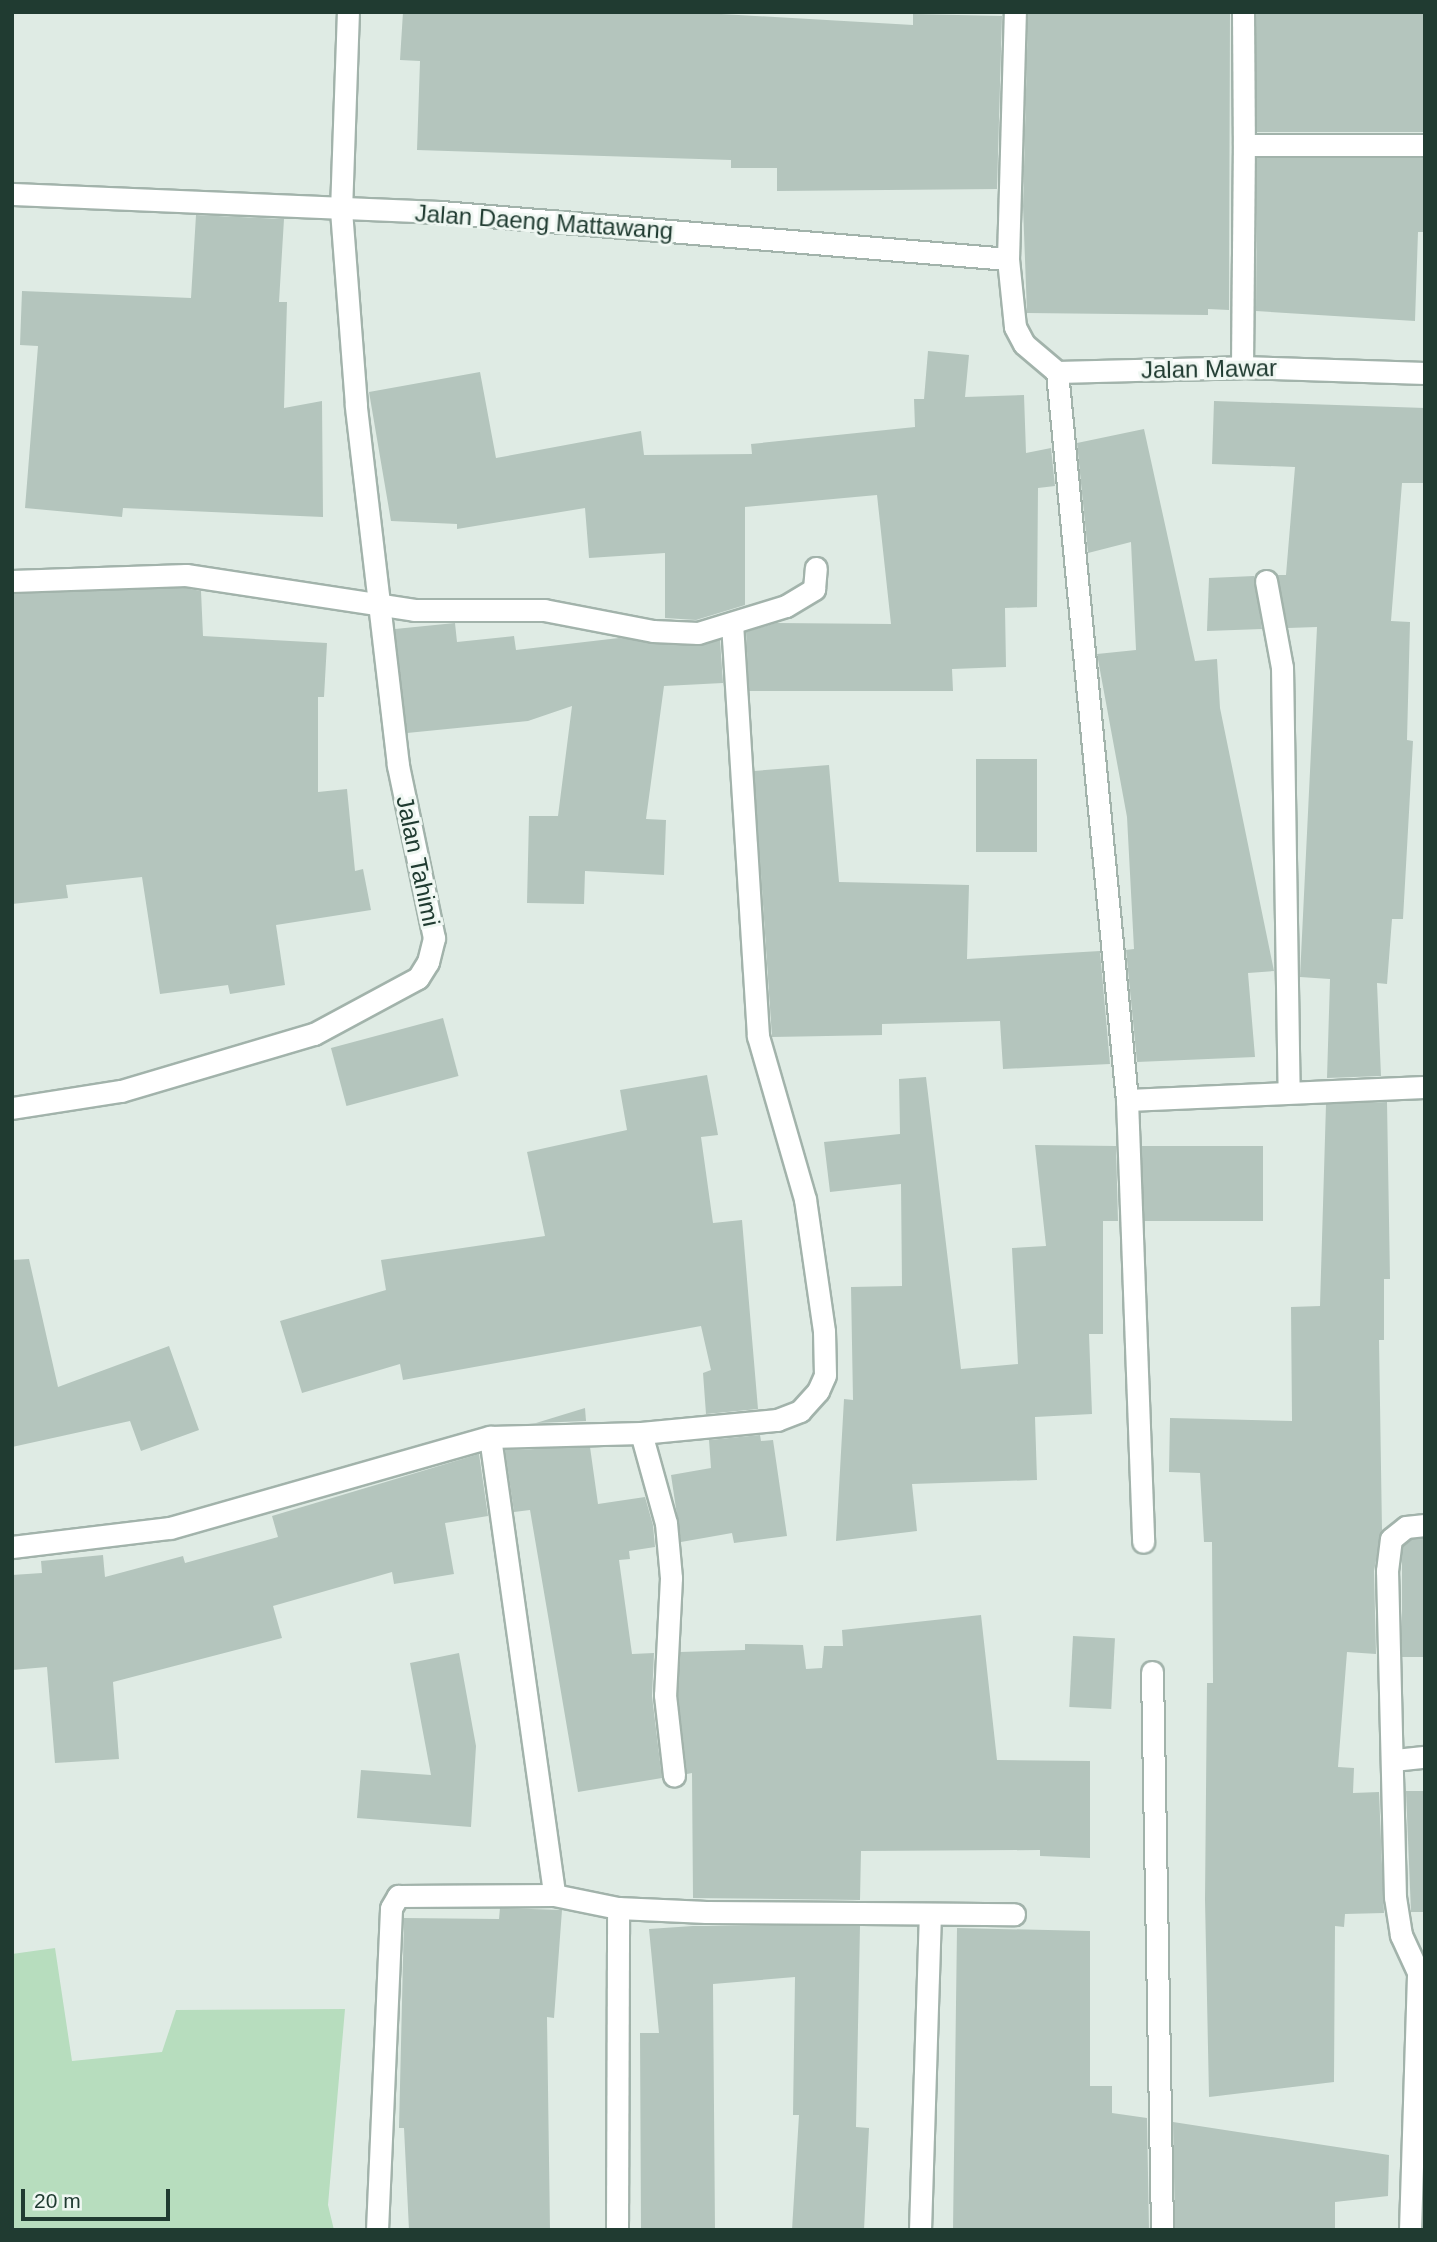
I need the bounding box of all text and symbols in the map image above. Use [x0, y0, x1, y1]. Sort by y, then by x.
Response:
street label: Jalan Daeng Mattawang [414, 199, 674, 245]
street label: Jalan Mawar [1141, 353, 1277, 385]
street label: Jalan Tahimi [390, 793, 446, 929]
scale bar [24, 2176, 173, 2220]
text: 20 m [34, 2189, 81, 2212]

